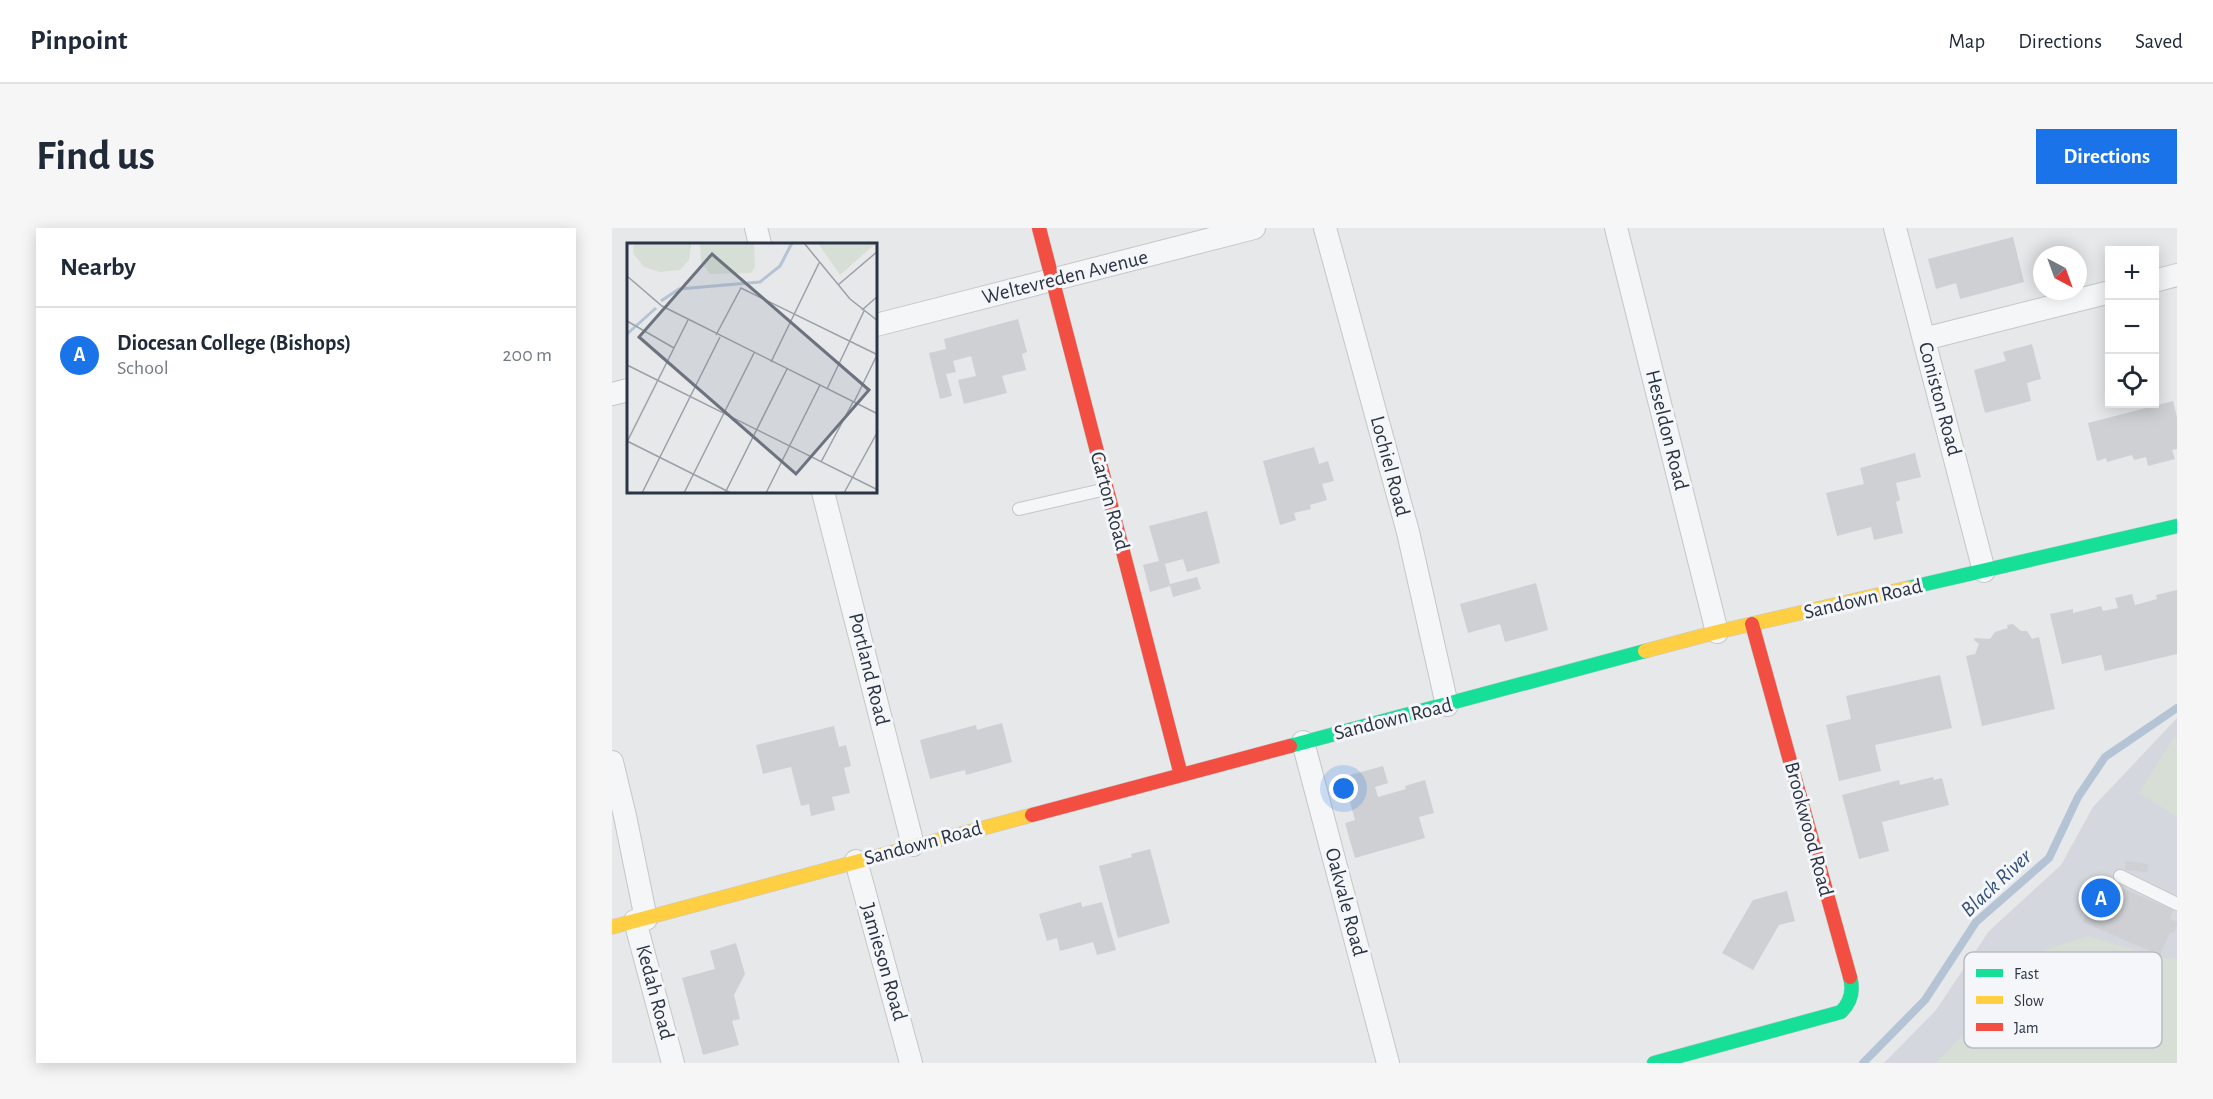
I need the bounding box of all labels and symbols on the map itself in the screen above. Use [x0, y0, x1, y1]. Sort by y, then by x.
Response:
inset map [627, 243, 878, 494]
street label: Weltevreden Avenue [980, 246, 1150, 308]
north arrow [2033, 246, 2087, 300]
street label: Coniston Road [1915, 340, 1965, 458]
street label: Heseldon Road [1642, 368, 1692, 492]
street label: Lochiel Road [1367, 414, 1413, 519]
street label: Garton Road [1087, 449, 1133, 553]
street label: Sandown Road [1802, 575, 1924, 623]
street label: Portland Road [845, 611, 893, 728]
street label: Sandown Road [1332, 694, 1454, 744]
street label: Brookwood Road [1781, 759, 1837, 899]
your location [1329, 774, 1358, 803]
street label: Sandown Road [862, 817, 984, 869]
water label: Black River [1956, 844, 2036, 921]
street label: Oakvale Road [1321, 846, 1371, 958]
pin: A [2082, 876, 2120, 920]
street label: Jamieson Road [857, 901, 911, 1023]
street label: Kedah Road [632, 942, 678, 1042]
legend [1964, 952, 2162, 1048]
text: Fast [2014, 966, 2039, 982]
text: Slow [2014, 993, 2044, 1009]
text: Jam [2014, 1020, 2039, 1036]

